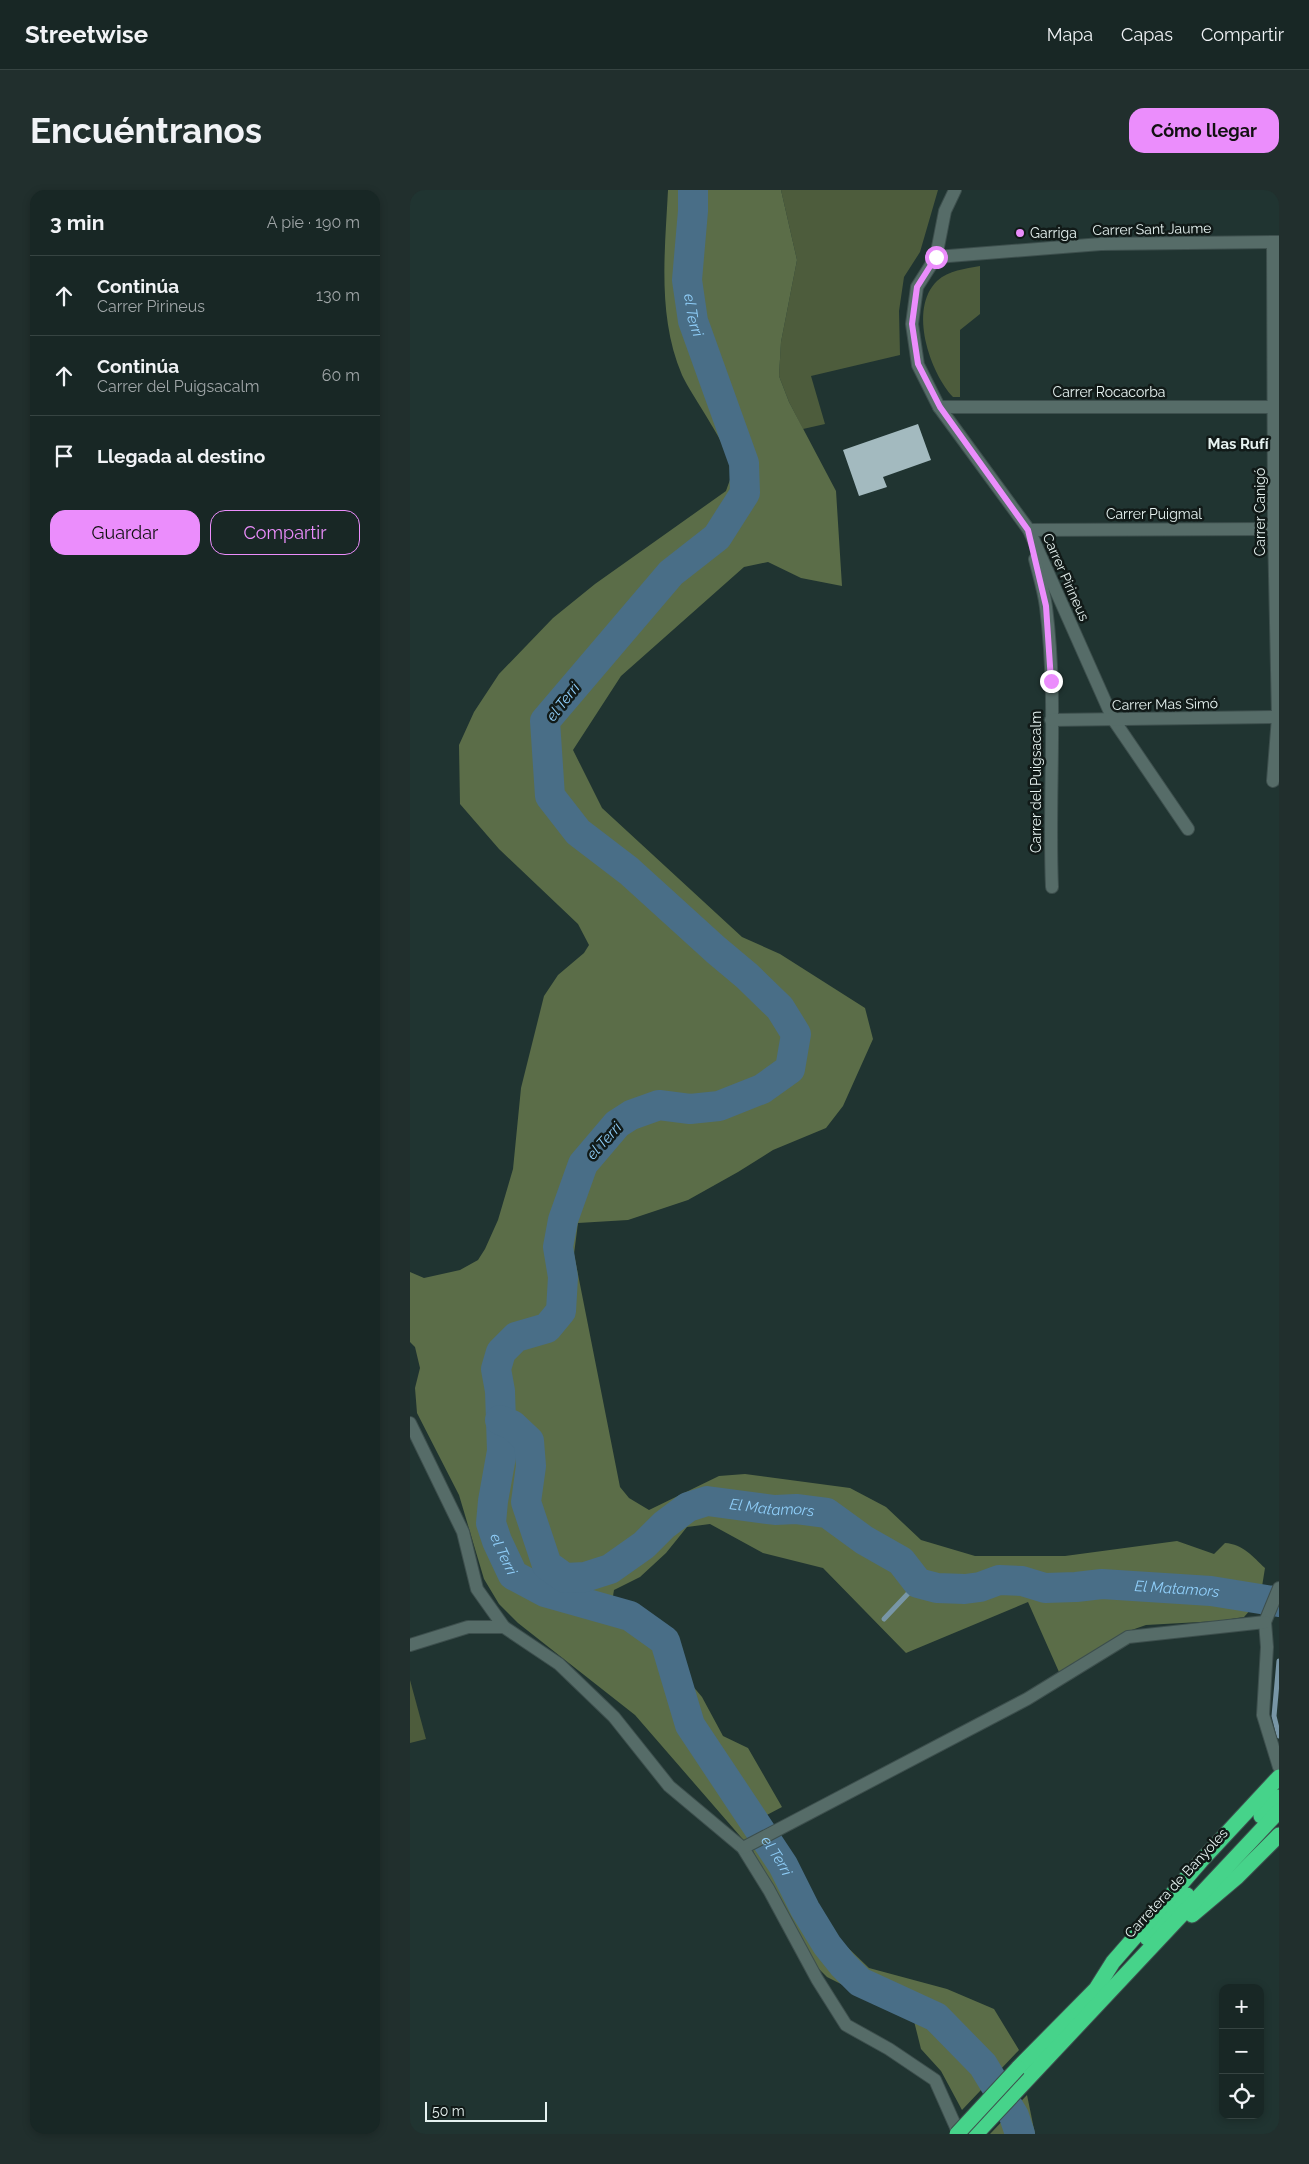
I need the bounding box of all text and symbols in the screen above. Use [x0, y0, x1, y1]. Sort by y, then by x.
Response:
text: Streetwise [25, 20, 148, 49]
text: Mapa [1047, 24, 1093, 45]
text: Capas [1121, 24, 1173, 45]
text: Compartir [1201, 24, 1284, 45]
button: Cómo llegar [1129, 108, 1279, 153]
text: Encuéntranos [30, 110, 262, 151]
text: 3 min [50, 210, 104, 235]
text: A pie · 190 m [267, 213, 360, 232]
street label: Carrer Sant Jaume [1092, 220, 1212, 238]
place label: Garriga [1030, 225, 1077, 241]
marker: Garriga [1014, 227, 1026, 239]
route start [925, 246, 948, 269]
text: Continúa [97, 275, 179, 297]
icon: ahead [50, 282, 78, 310]
text: 130 m [316, 286, 360, 305]
water label: el Terri [680, 292, 707, 340]
text: Carrer Pirineus [97, 297, 205, 316]
text: Continúa [97, 355, 179, 377]
icon: ahead [50, 362, 78, 390]
text: 60 m [322, 366, 360, 385]
text: Carrer del Puigsacalm [97, 377, 260, 396]
street label: Carrer Rocacorba [1053, 384, 1165, 400]
district label: Mas Rufí [1208, 435, 1269, 453]
icon: arrive [50, 442, 78, 470]
text: Llegada al destino [97, 445, 265, 467]
street label: Carrer Canigó [1252, 468, 1268, 556]
street label: Carrer Puigmal [1106, 506, 1202, 522]
button: Guardar [50, 510, 200, 555]
button: Compartir [210, 510, 360, 555]
street label: Carrer Pirineus [1039, 531, 1093, 624]
route end [1040, 670, 1063, 693]
water label: el Terri [542, 679, 584, 725]
street label: Carrer Mas Simó [1112, 695, 1218, 713]
street label: Carrer del Puigsacalm [1028, 711, 1044, 853]
water label: el Terri [583, 1118, 626, 1163]
water label: El Matamors [729, 1495, 815, 1520]
water label: el Terri [486, 1531, 521, 1579]
water label: El Matamors [1134, 1577, 1221, 1601]
street label: Carretera de Banyoles [1121, 1825, 1231, 1941]
water label: el Terri [757, 1833, 796, 1879]
map controls [1219, 1984, 1264, 2119]
button: + [1219, 1984, 1264, 2029]
button: − [1219, 2029, 1264, 2074]
button: locate [1219, 2074, 1264, 2119]
scale bar [425, 2099, 548, 2122]
text: 50 m [432, 2103, 465, 2119]

